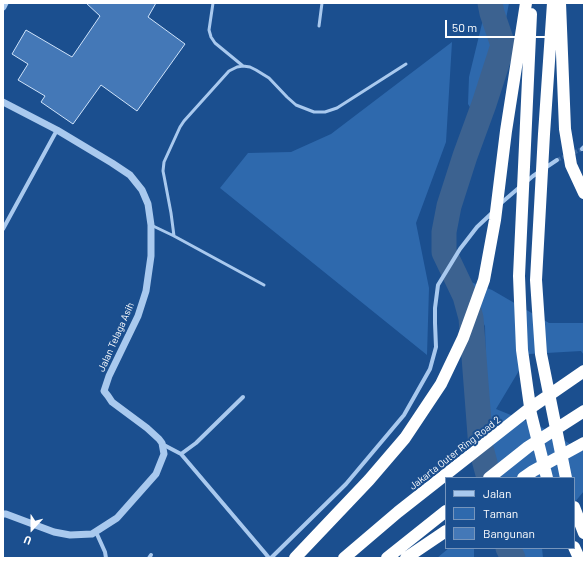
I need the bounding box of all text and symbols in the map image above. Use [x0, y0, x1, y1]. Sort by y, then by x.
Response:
scale bar [447, 12, 552, 38]
text: 50 m [452, 20, 477, 34]
street label: Jalan Telaga Asih [95, 300, 137, 374]
street label: Jakarta Outer Ring Road 2 [407, 414, 503, 492]
legend [445, 477, 575, 549]
text: Jalan [483, 486, 511, 500]
text: Taman [483, 506, 518, 520]
north arrow [12, 509, 52, 549]
text: Bangunan [483, 526, 535, 540]
text: U [22, 533, 33, 548]

